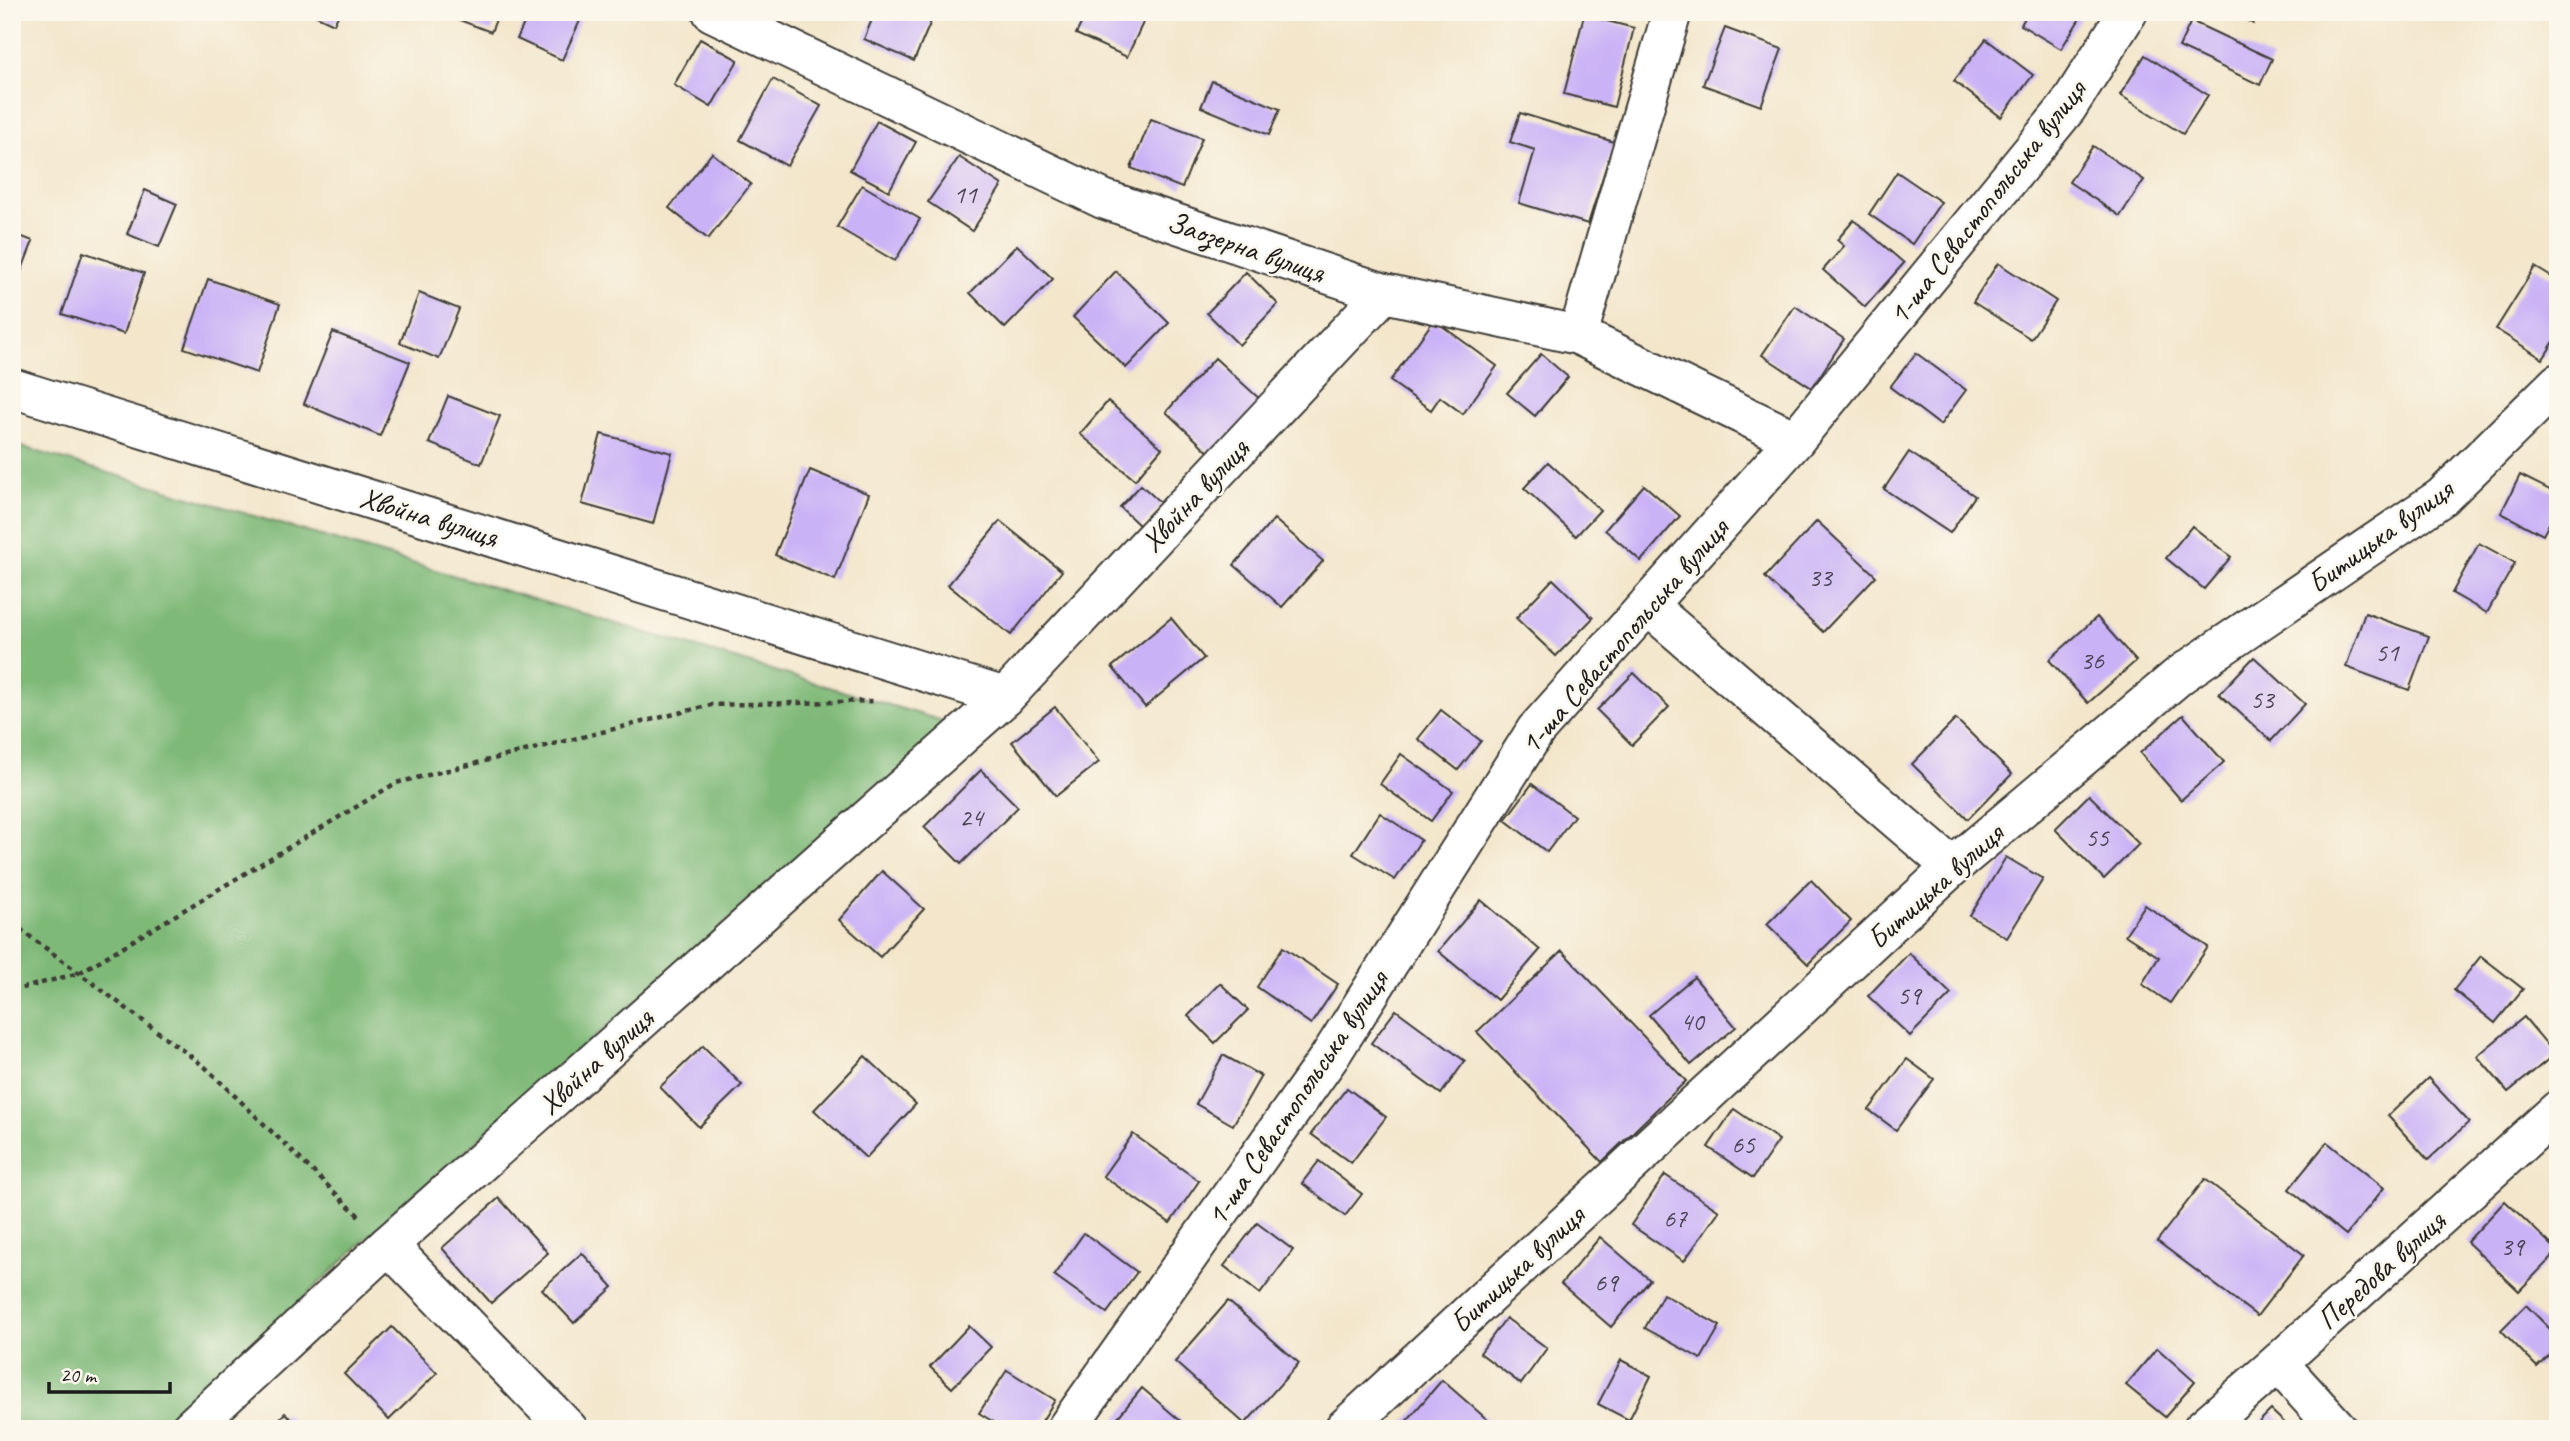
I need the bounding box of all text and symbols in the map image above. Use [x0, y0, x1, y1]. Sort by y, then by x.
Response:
street label: 1-ша Севастопольська вулиця [1880, 70, 2096, 332]
house number: 11 [953, 178, 978, 211]
street label: Заозерна вулиця [1162, 202, 1331, 292]
street label: Хвойна вулиця [1133, 429, 1258, 560]
street label: Битицька вулиця [2300, 469, 2462, 602]
street label: Хвойна вулиця [356, 478, 503, 556]
street label: 1-ша Севастопольська вулиця [1511, 508, 1738, 762]
house number: 33 [1808, 561, 1834, 594]
house number: 51 [2375, 636, 2400, 669]
house number: 36 [2080, 644, 2105, 677]
house number: 53 [2250, 683, 2276, 716]
house number: 24 [959, 801, 985, 834]
street label: Битицька вулиця [1859, 813, 2013, 957]
house number: 55 [2085, 821, 2110, 854]
street label: 1-ша Севастопольська вулиця [1197, 961, 1398, 1233]
house number: 59 [1897, 979, 1923, 1012]
street label: Хвойна вулиця [531, 999, 662, 1123]
house number: 40 [1680, 1005, 1706, 1038]
house number: 65 [1731, 1128, 1756, 1161]
street label: Битицька вулиця [1442, 1195, 1594, 1341]
street label: Передова вулиця [2309, 1201, 2454, 1338]
house number: 67 [1663, 1202, 1688, 1235]
house number: 39 [2500, 1230, 2526, 1263]
house number: 69 [1594, 1266, 1620, 1299]
scale bar [49, 1350, 170, 1394]
text: 20 m [60, 1362, 98, 1388]

